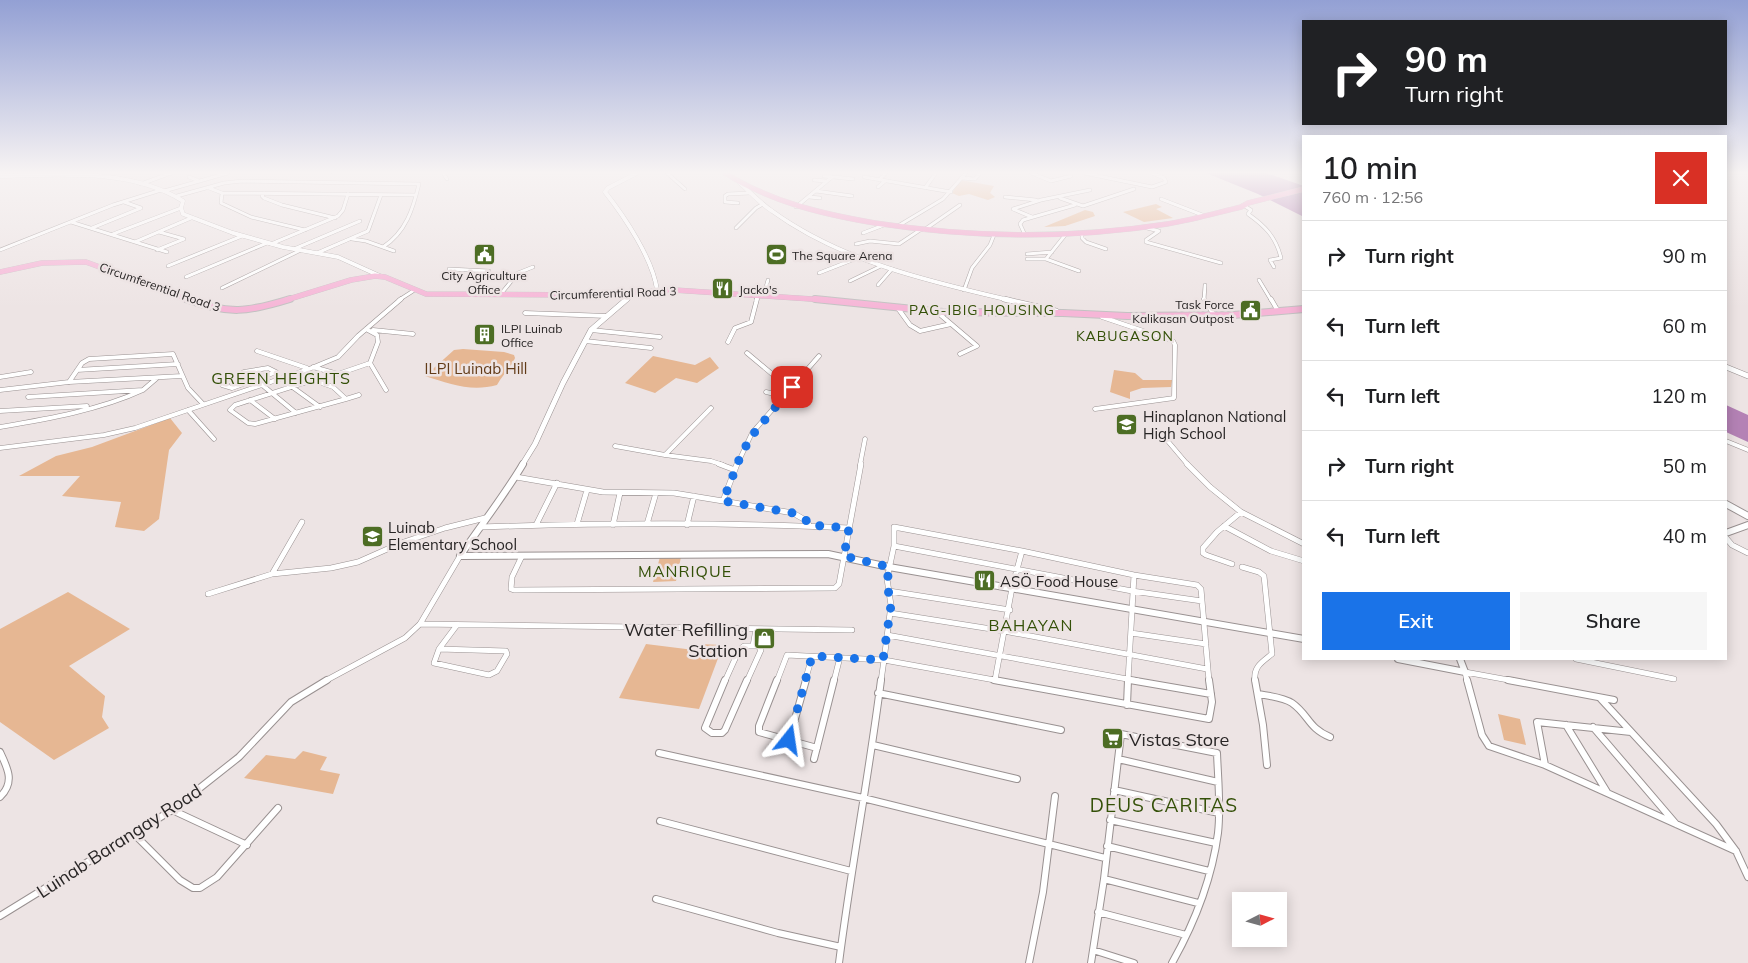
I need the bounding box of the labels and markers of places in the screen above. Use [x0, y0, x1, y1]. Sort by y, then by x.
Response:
public building icon: City Agriculture Office [472, 242, 496, 266]
sports icon: The Square Arena [764, 243, 788, 267]
place label: The Square Arena [792, 248, 893, 263]
place label: City Agriculture Office [441, 268, 527, 297]
restaurant icon: Jacko's [711, 277, 735, 301]
place label: Jacko's [739, 282, 778, 297]
place label: Task Force Kalikasan Outpost [1132, 297, 1234, 326]
public building icon: Task Force Kalikasan Outpost [1238, 299, 1262, 323]
place label: ILPI Luinab Office [501, 321, 562, 350]
building icon: ILPI Luinab Office [473, 323, 497, 347]
pin [771, 366, 813, 408]
place label: Hinaplanon National High School [1143, 407, 1286, 443]
school or university icon: Hinaplanon National High School [1115, 413, 1139, 437]
place label: Luinab Elementary School [388, 518, 517, 554]
school or university icon: Luinab Elementary School [360, 524, 384, 548]
restaurant icon: ASÖ Food House [972, 569, 996, 593]
place label: ASÖ Food House [1000, 572, 1118, 591]
place label: Water Refilling Station [624, 618, 748, 662]
shop icon: Water Refilling Station [752, 627, 776, 651]
supermarket icon: Vistas Store [1101, 727, 1125, 751]
place label: Vistas Store [1129, 728, 1229, 751]

